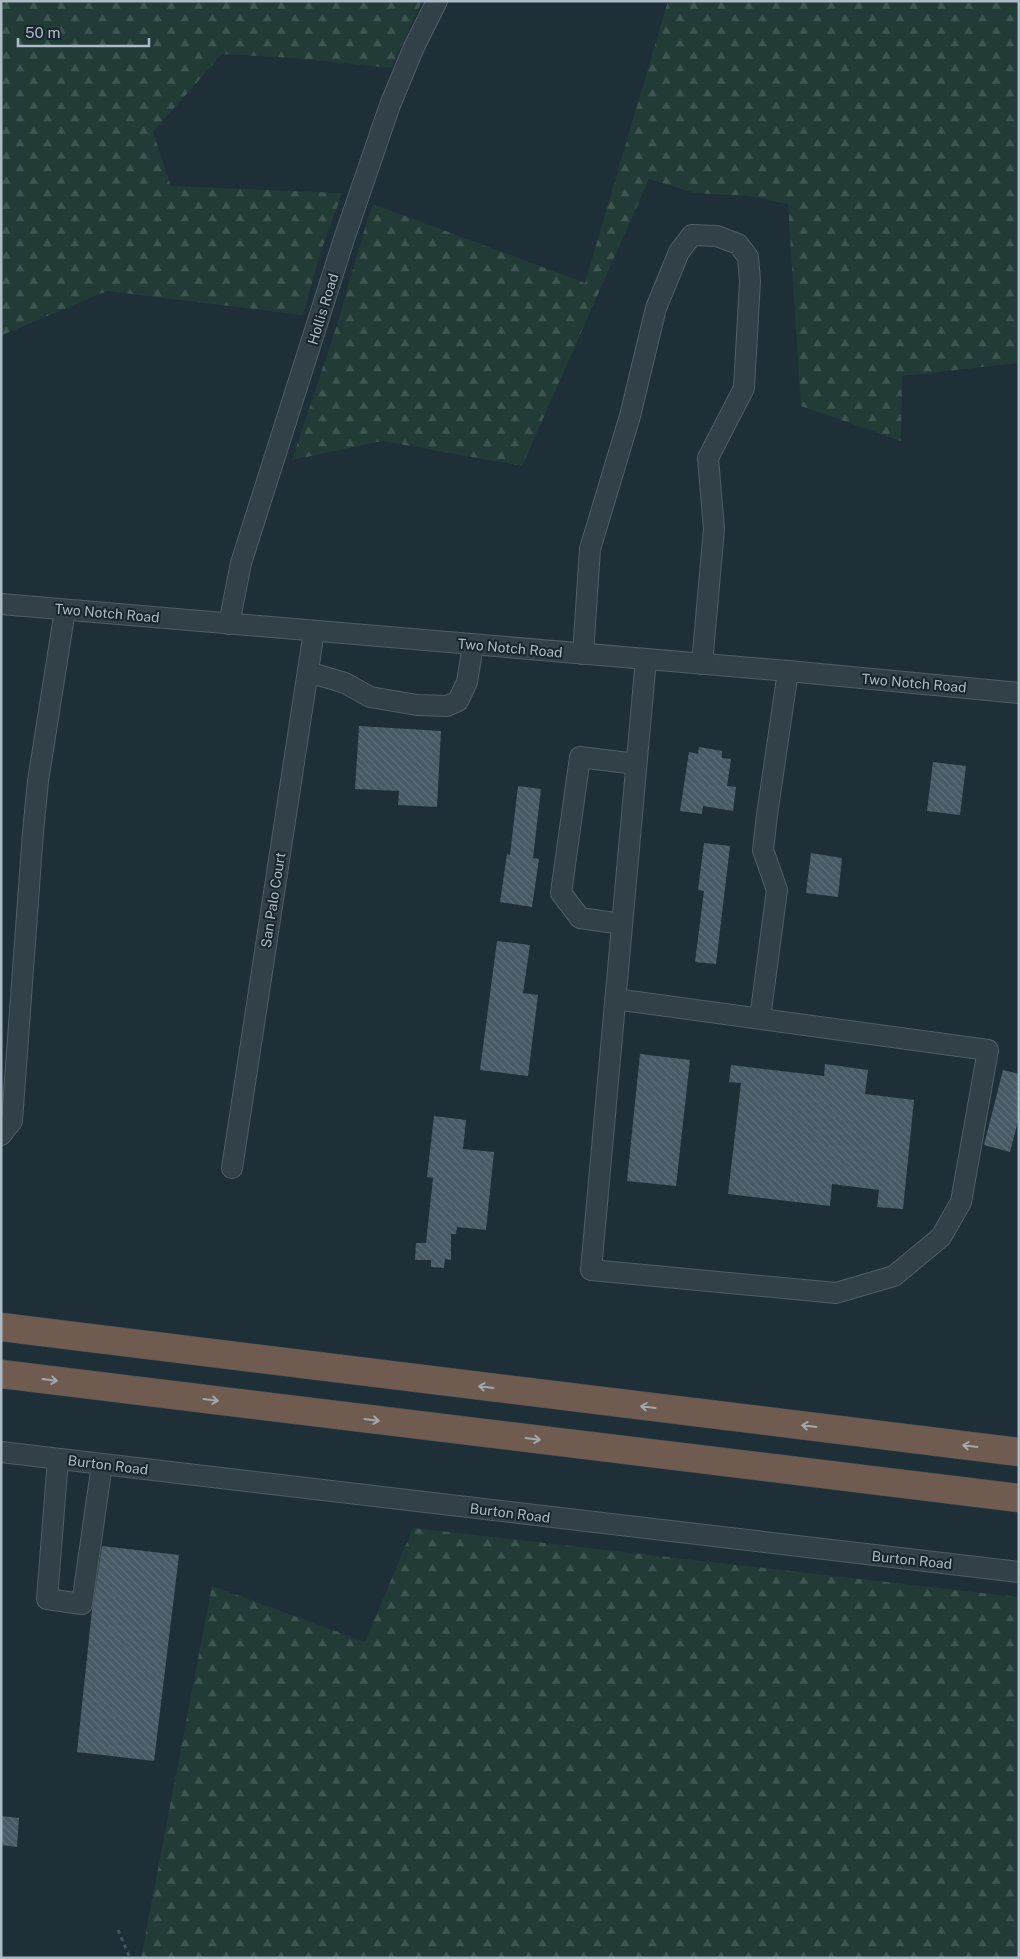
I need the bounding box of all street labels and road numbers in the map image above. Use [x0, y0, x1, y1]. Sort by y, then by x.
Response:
street label: Hollis Road [305, 271, 341, 347]
street label: Two Notch Road [54, 600, 160, 626]
street label: Two Notch Road [457, 635, 563, 661]
street label: Two Notch Road [861, 670, 967, 696]
street label: San Palo Court [258, 851, 288, 949]
street label: Burton Road [67, 1452, 149, 1478]
street label: Burton Road [469, 1500, 551, 1526]
street label: Burton Road [871, 1548, 953, 1572]

